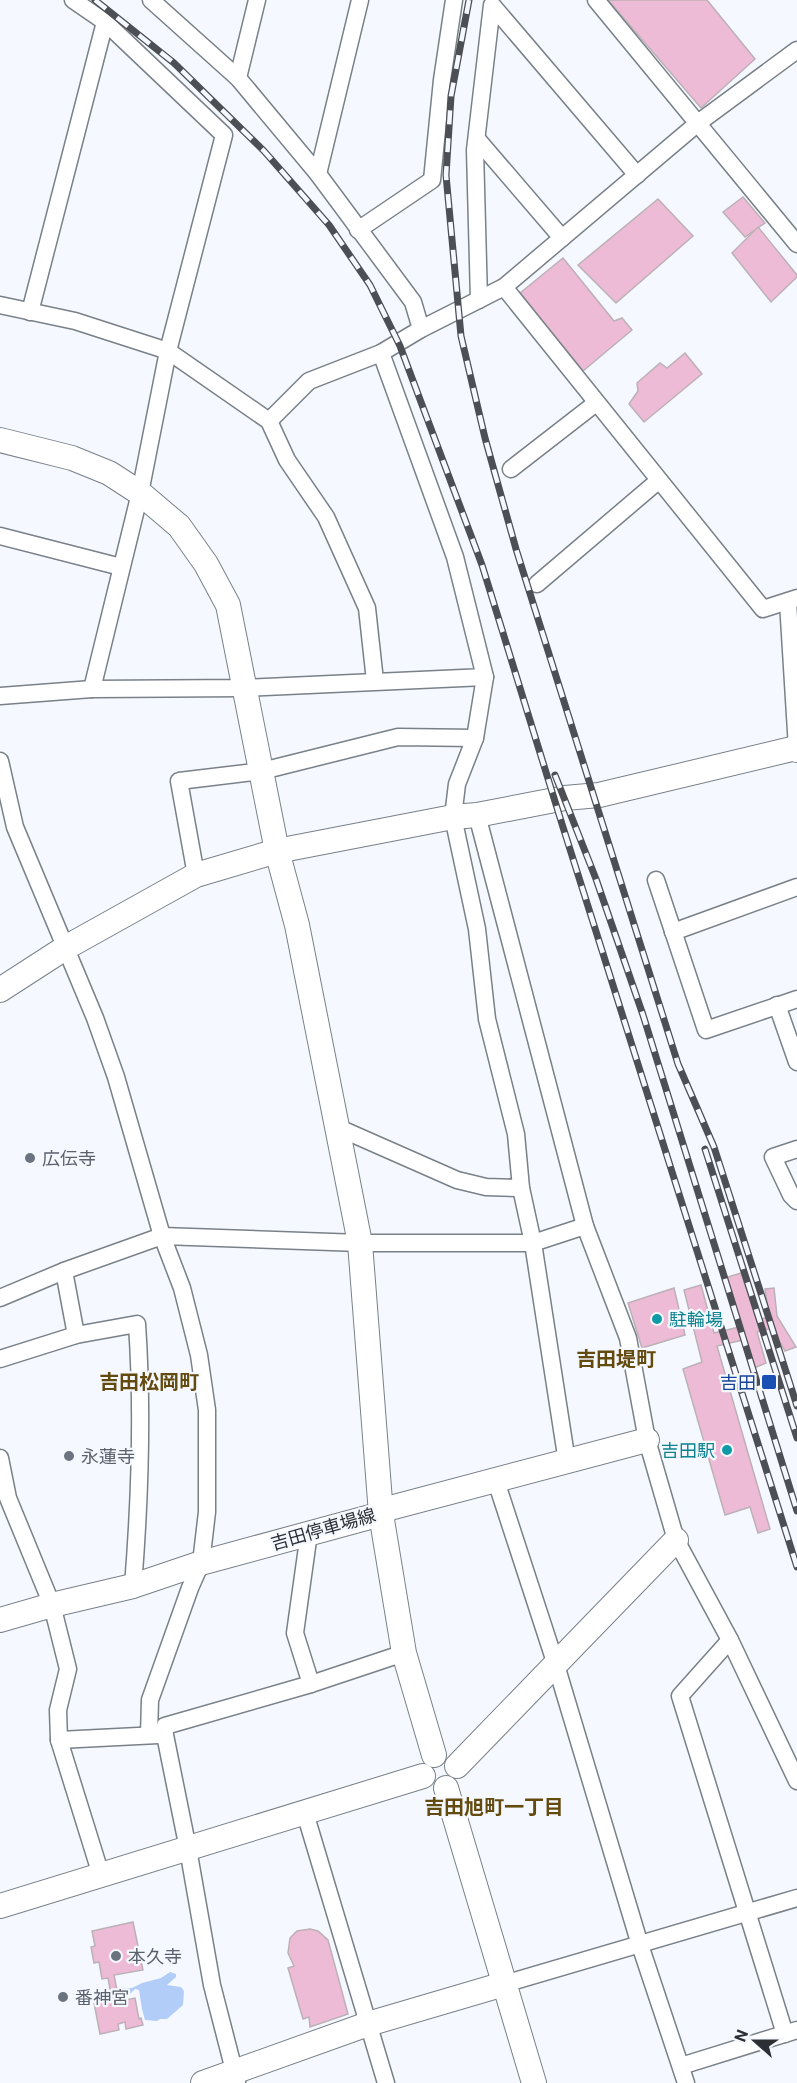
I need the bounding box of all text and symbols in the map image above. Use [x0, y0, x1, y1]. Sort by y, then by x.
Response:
place label: 広伝寺 [42, 1148, 96, 1169]
marker: 広伝寺 [23, 1151, 37, 1165]
place label: 駐輪場 [669, 1309, 723, 1330]
marker: 駐輪場 [650, 1312, 664, 1326]
district label: 吉田堤町 [576, 1347, 656, 1371]
district label: 吉田松岡町 [99, 1370, 199, 1394]
place label: 吉田 [720, 1372, 756, 1393]
marker: 吉田 [760, 1373, 778, 1391]
place label: 吉田駅 [661, 1440, 715, 1461]
marker: 吉田駅 [720, 1443, 734, 1457]
place label: 永蓮寺 [81, 1446, 135, 1467]
marker: 永蓮寺 [62, 1449, 76, 1463]
street label: 吉田停車場線 [268, 1504, 378, 1554]
district label: 吉田旭町一丁目 [424, 1795, 564, 1819]
place label: 本久寺 [128, 1946, 182, 1967]
marker: 本久寺 [109, 1949, 123, 1963]
place label: 番神宮 [75, 1987, 129, 2008]
marker: 番神宮 [56, 1990, 70, 2004]
north arrow [725, 2011, 785, 2071]
text: N [731, 2027, 752, 2044]

